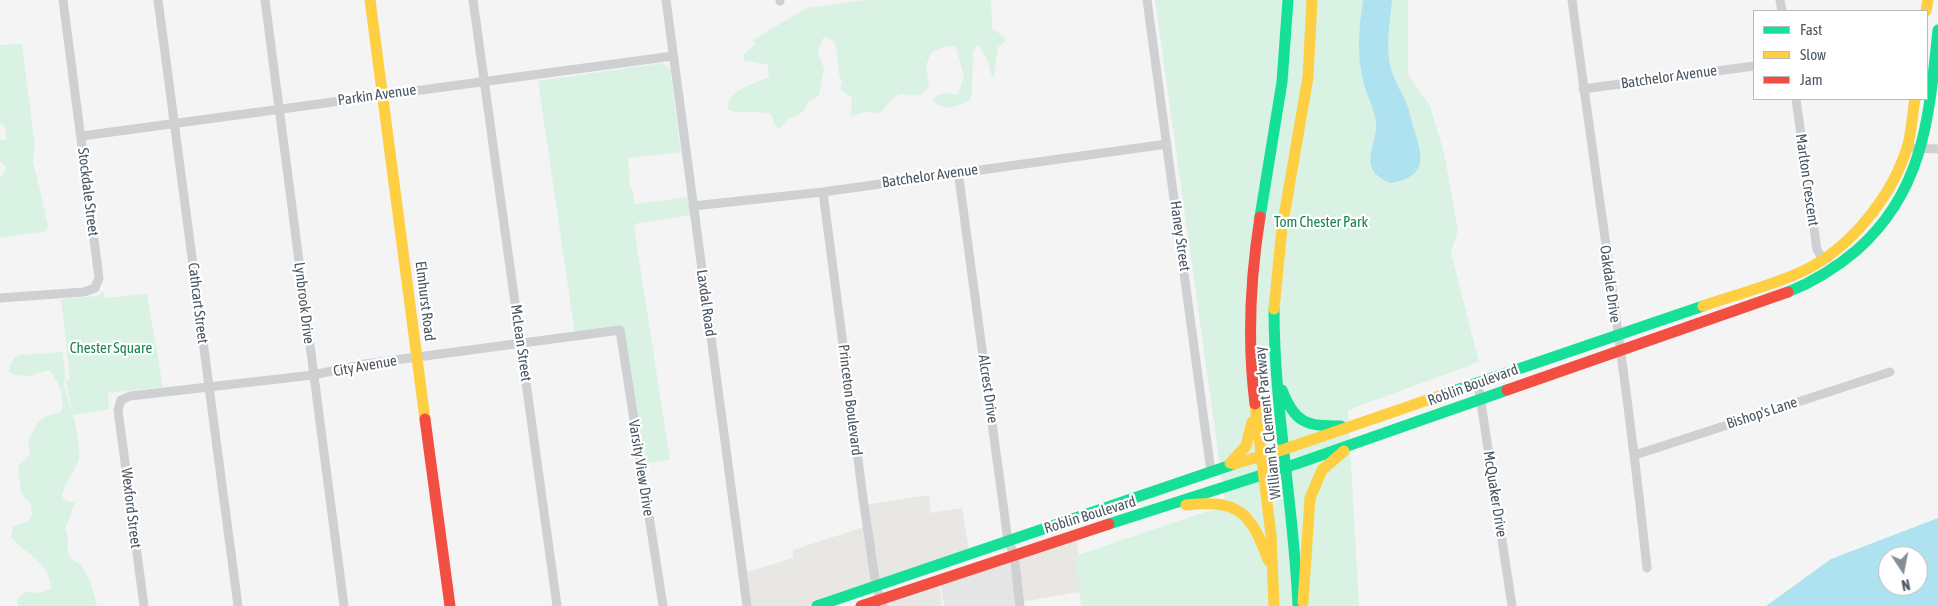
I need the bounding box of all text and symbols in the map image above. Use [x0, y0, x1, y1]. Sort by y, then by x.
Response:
legend [1753, 10, 1928, 100]
text: Fast [1800, 21, 1822, 38]
text: Slow [1800, 46, 1826, 63]
street label: Batchelor Avenue [1620, 61, 1718, 93]
text: Jam [1800, 71, 1823, 88]
street label: Parkin Avenue [337, 81, 417, 109]
street label: Marlton Crescent [1792, 133, 1822, 227]
street label: Stockdale Street [74, 147, 102, 237]
street label: Batchelor Avenue [881, 160, 979, 192]
street label: Haney Street [1166, 200, 1194, 272]
park label: Tom Chester Park [1274, 213, 1368, 231]
street label: Oakdale Drive [1596, 244, 1624, 324]
street label: Elmhurst Road [411, 260, 439, 342]
street label: Lynbrook Drive [290, 261, 318, 345]
street label: Cathcart Street [184, 262, 212, 344]
street label: Laxdal Road [692, 268, 720, 338]
street label: McLean Street [507, 303, 535, 383]
park label: Chester Square [70, 339, 152, 357]
street label: Princeton Boulevard [834, 343, 866, 457]
street label: William R. Clement Parkway [1251, 346, 1285, 500]
street label: City Avenue [332, 352, 398, 380]
street label: Alcrest Drive [974, 354, 1002, 424]
street label: Roblin Boulevard [1425, 360, 1521, 410]
street label: Bishop's Lane [1724, 393, 1800, 433]
street label: Varsity View Drive [625, 419, 657, 517]
street label: McQuaker Drive [1479, 449, 1511, 539]
street label: Wexford Street [117, 467, 145, 549]
street label: Roblin Boulevard [1042, 493, 1138, 537]
north arrow [1878, 546, 1928, 596]
text: N [1900, 576, 1911, 593]

